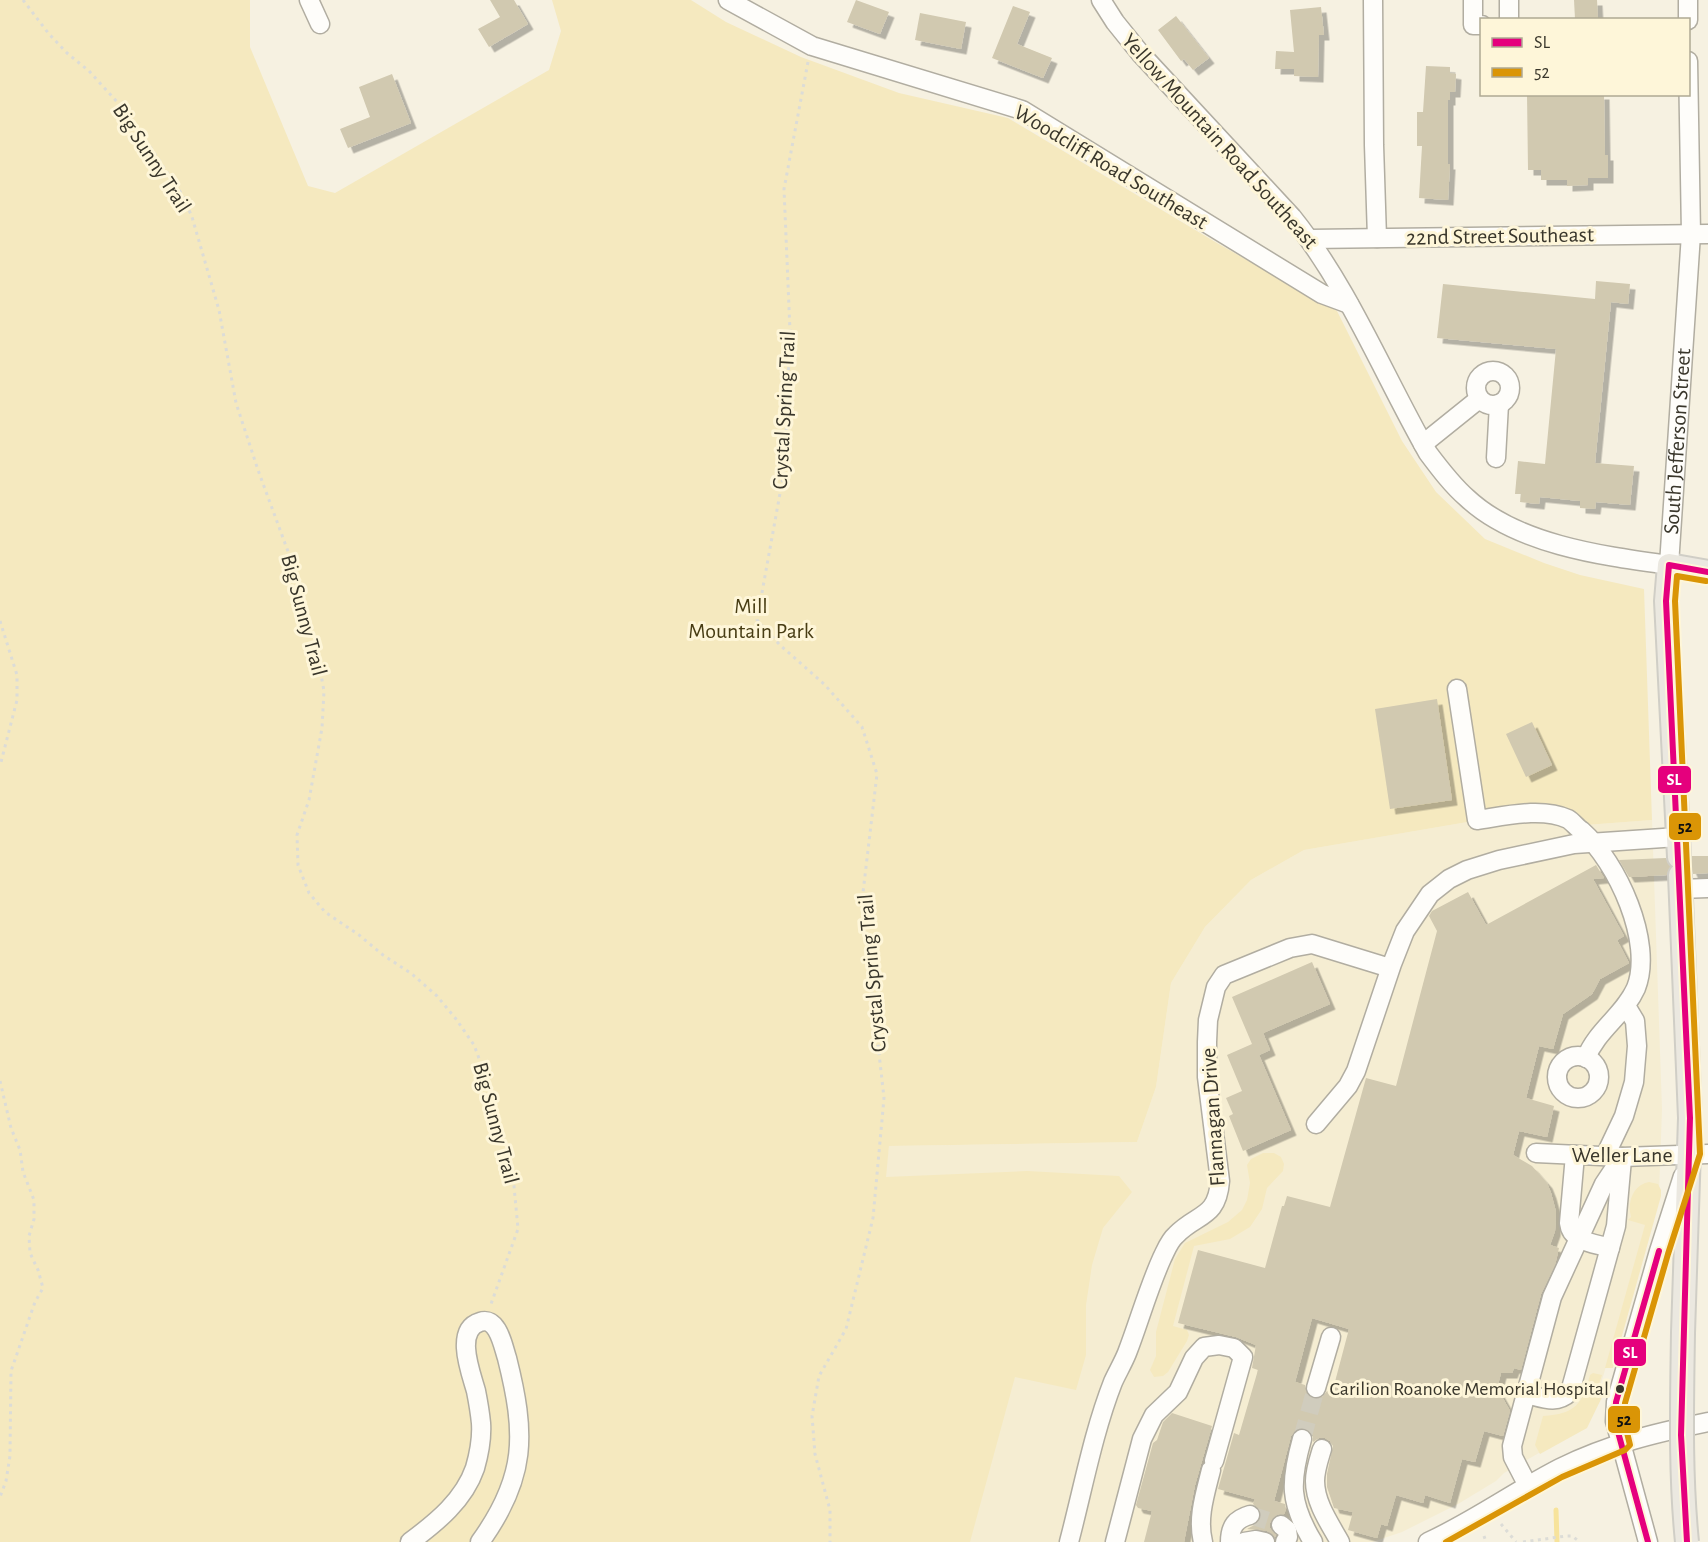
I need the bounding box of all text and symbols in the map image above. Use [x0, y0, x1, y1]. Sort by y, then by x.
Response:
legend [1480, 18, 1690, 96]
street label: Yellow Mountain Road Southeast [1118, 29, 1322, 253]
text: SL [1534, 34, 1550, 52]
text: 52 [1534, 64, 1550, 82]
street label: Big Sunny Trail [109, 100, 195, 216]
street label: Woodcliff Road Southeast [1011, 101, 1211, 233]
street label: 22nd Street Southeast [1406, 223, 1594, 249]
street label: Crystal Spring Trail [769, 330, 799, 490]
street label: South Jefferson Street [1660, 348, 1694, 535]
street label: Big Sunny Trail [277, 552, 331, 678]
park label: Mill Mountain Park [688, 595, 814, 642]
line badge: SL [1657, 765, 1692, 794]
text: SL [1667, 772, 1682, 788]
line badge: 52 [1668, 812, 1702, 841]
text: 52 [1678, 819, 1693, 835]
street label: Crystal Spring Trail [854, 893, 890, 1053]
street label: Flannagan Drive [1197, 1047, 1229, 1187]
street label: Big Sunny Trail [469, 1060, 523, 1186]
street label: Weller Lane [1571, 1144, 1673, 1166]
line badge: SL [1613, 1338, 1647, 1367]
text: SL [1623, 1345, 1638, 1361]
place label: Carilion Roanoke Memorial Hospital [1329, 1379, 1609, 1399]
marker: Carilion Roanoke Memorial Hospital [1614, 1383, 1626, 1395]
line badge: 52 [1607, 1405, 1641, 1434]
text: 52 [1617, 1412, 1632, 1428]

